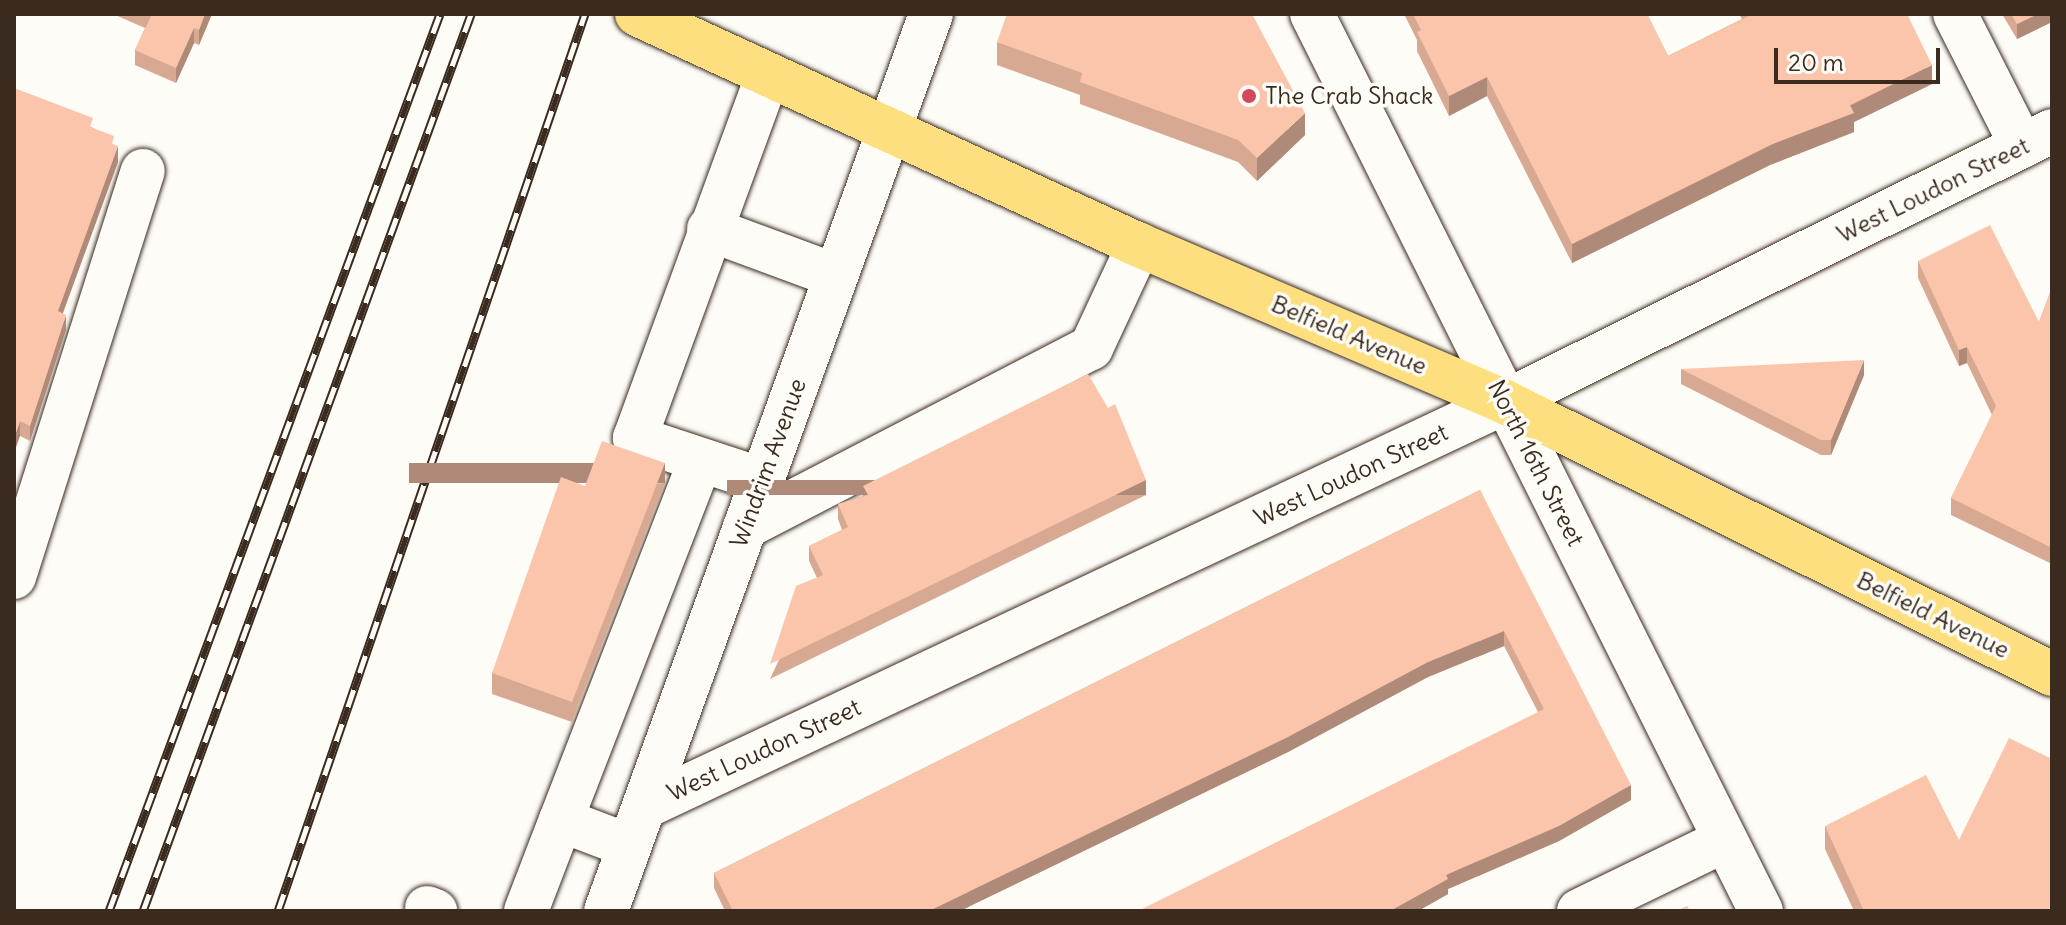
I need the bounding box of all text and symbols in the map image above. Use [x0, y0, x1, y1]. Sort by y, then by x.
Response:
scale bar [1778, 32, 1944, 82]
text: 20 m [1788, 47, 1844, 77]
place label: The Crab Shack [1265, 82, 1433, 110]
marker: The Crab Shack [1240, 87, 1258, 105]
street label: West Loudon Street [1832, 131, 2034, 249]
street label: Belfield Avenue [1267, 289, 1431, 381]
street label: Windrim Avenue [724, 375, 812, 551]
street label: North 16th Street [1482, 375, 1590, 551]
street label: West Loudon Street [1250, 418, 1452, 532]
street label: Belfield Avenue [1852, 566, 2014, 664]
street label: West Loudon Street [663, 693, 865, 807]

